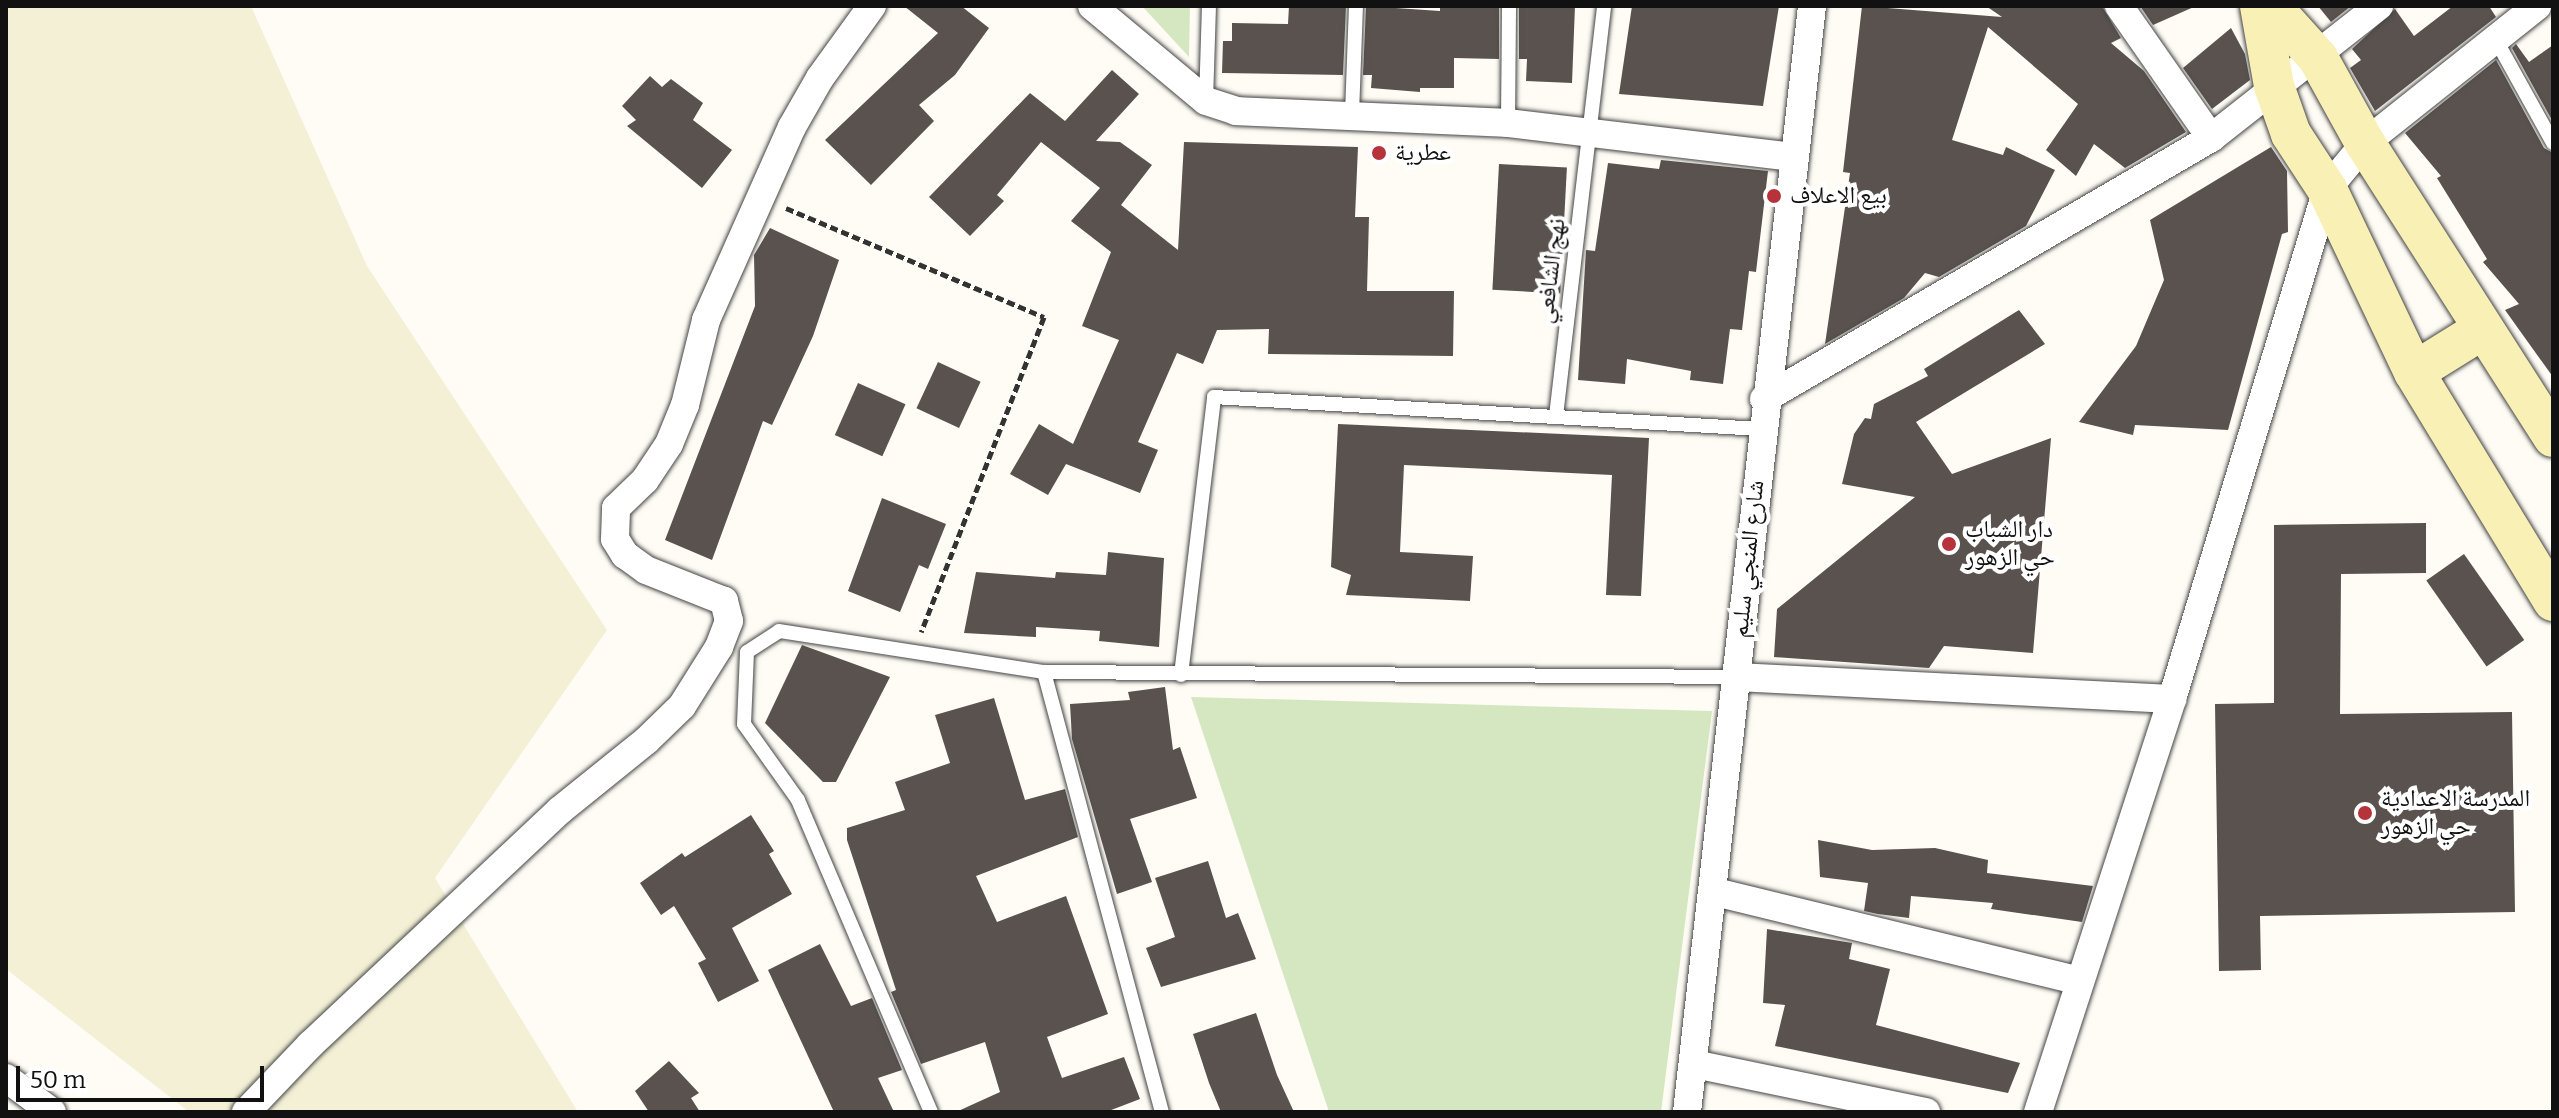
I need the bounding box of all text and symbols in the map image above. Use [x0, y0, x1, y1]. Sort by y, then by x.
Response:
place label: عطرية [1395, 139, 1451, 167]
marker: عطرية [1370, 144, 1388, 162]
place label: بيع الاعلاف [1790, 182, 1887, 210]
marker: بيع الاعلاف [1765, 187, 1783, 205]
street label: نهج الشافعي [1530, 217, 1572, 325]
street label: شارع المنجي سليم [1725, 479, 1771, 639]
place label: دار الشباب حي الزهور [1965, 516, 2055, 572]
marker: دار الشباب حي الزهور [1940, 535, 1958, 553]
place label: المدرسة الاعدادية حي الزهور [2381, 785, 2530, 841]
marker: المدرسة الاعدادية حي الزهور [2356, 804, 2374, 822]
scale bar [20, 1050, 268, 1100]
text: 50 m [30, 1066, 86, 1094]

